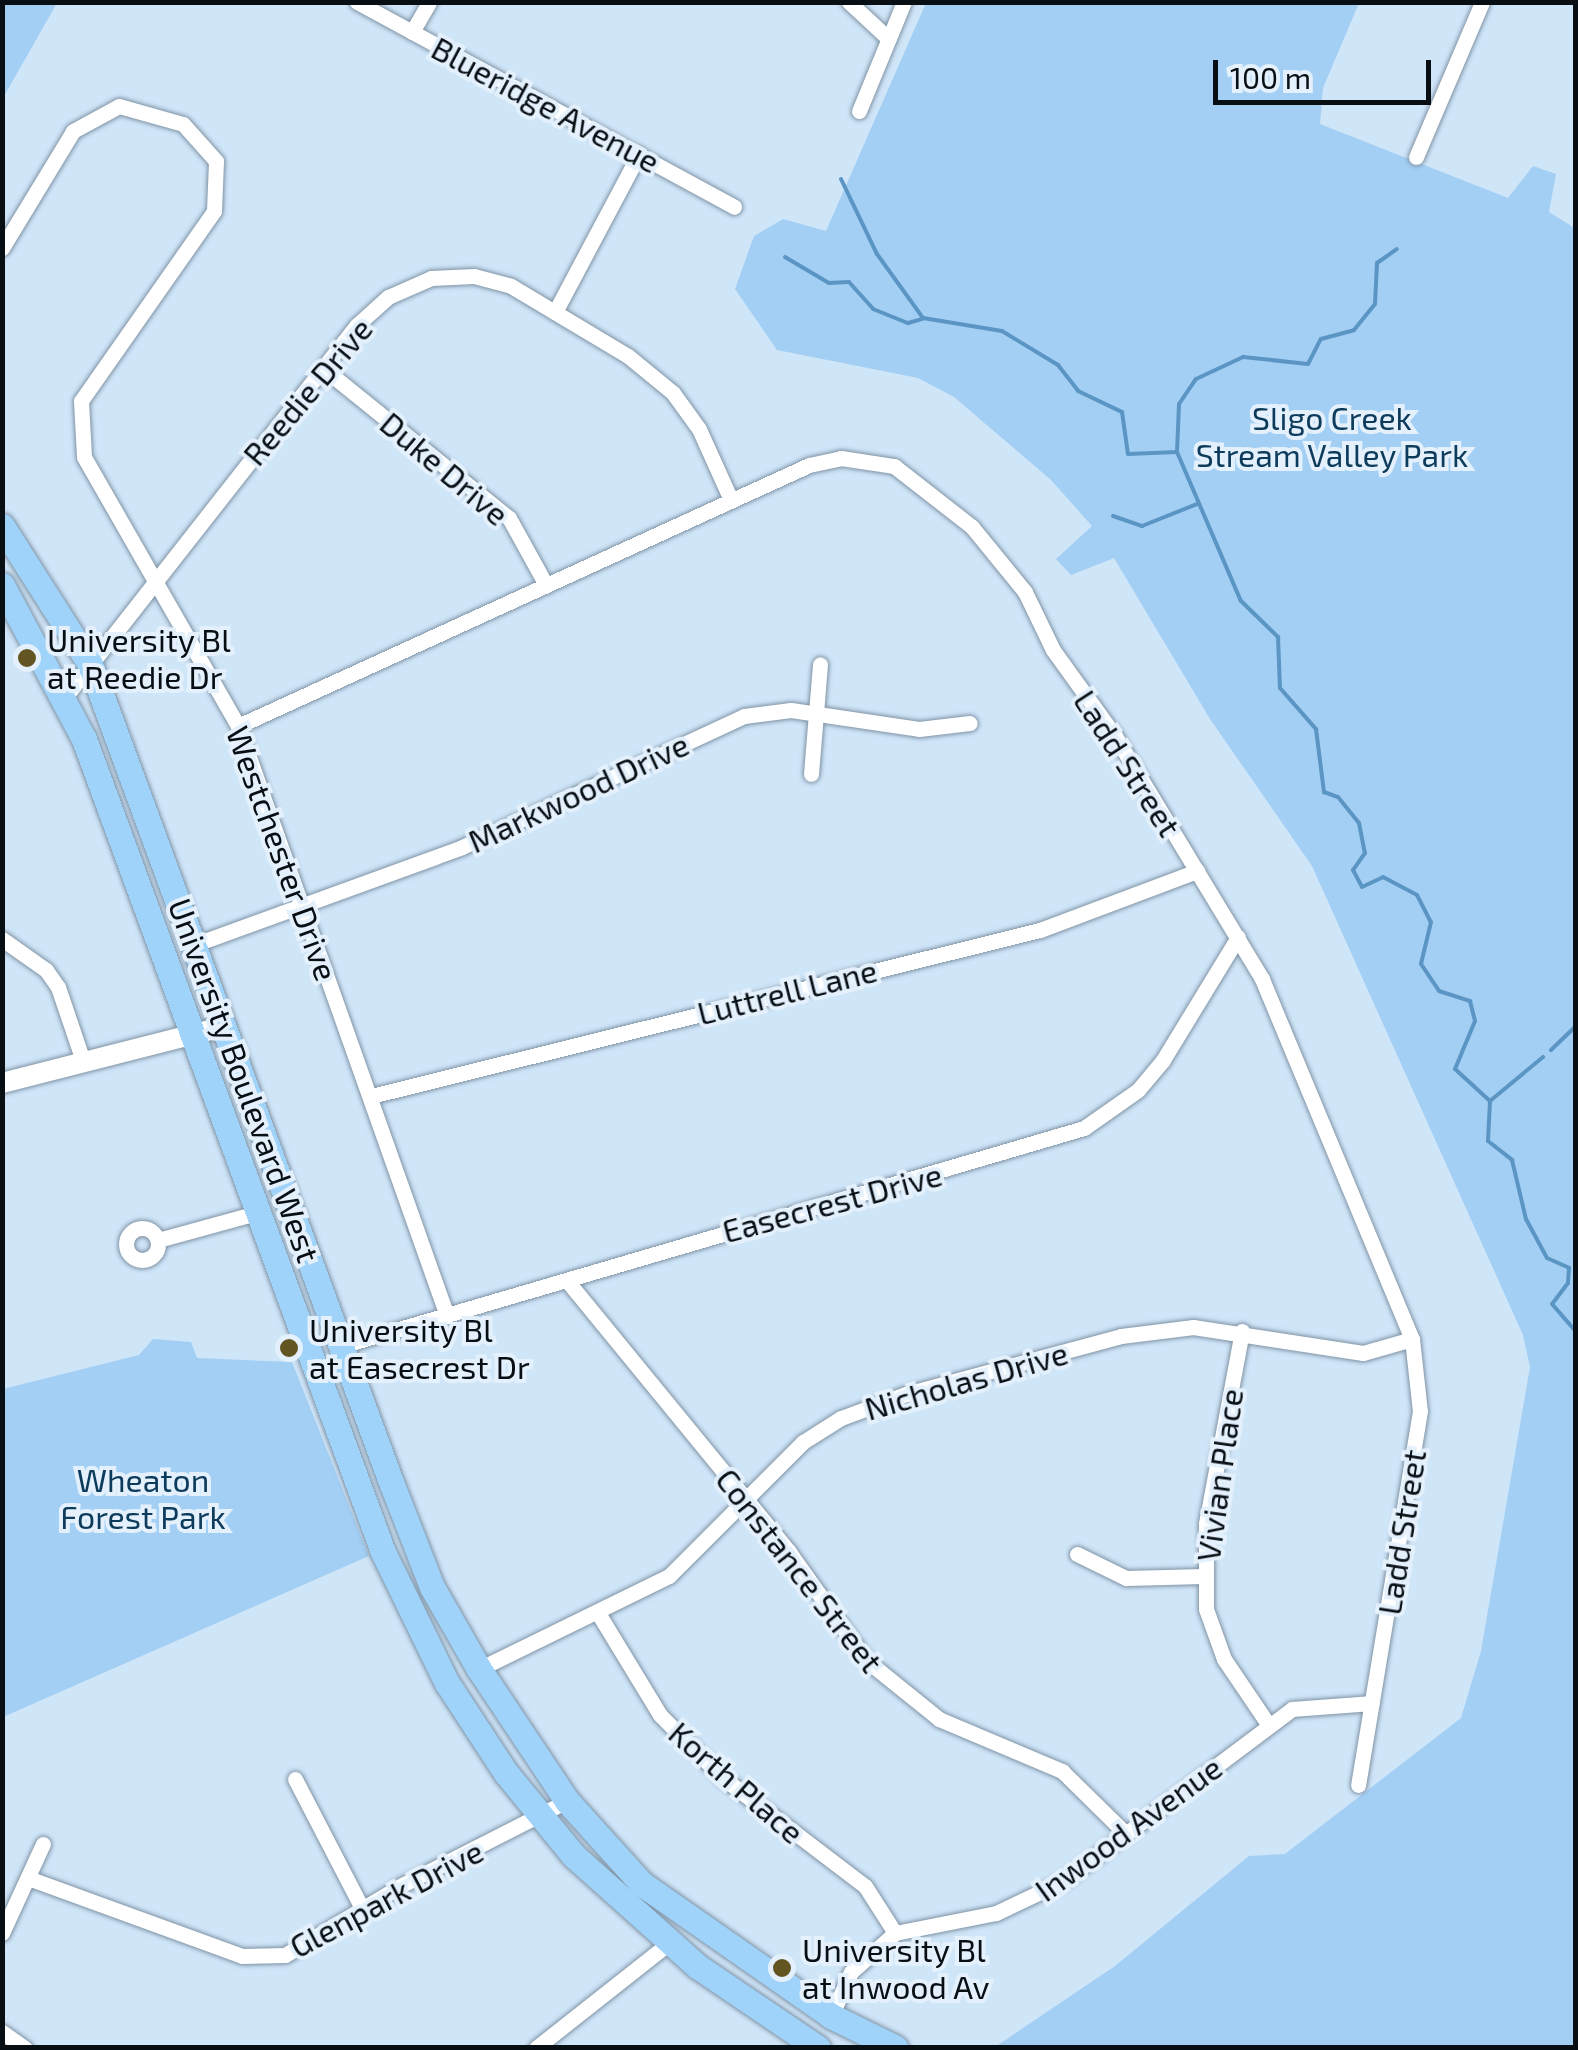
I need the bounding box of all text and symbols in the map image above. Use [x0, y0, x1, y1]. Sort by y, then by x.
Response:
street label: Blueridge Avenue [425, 28, 667, 180]
scale bar [1218, 40, 1436, 102]
text: 100 m [1230, 59, 1311, 95]
street label: Reedie Drive [234, 310, 380, 472]
park label: Sligo Creek Stream Valley Park [1195, 399, 1469, 474]
street label: Duke Drive [373, 403, 517, 533]
place label: University Bl at Reedie Dr [47, 621, 231, 696]
marker: University Bl at Reedie Dr [16, 647, 38, 669]
street label: Ladd Street [1066, 683, 1190, 843]
street label: Westchester Drive [219, 720, 347, 986]
street label: Markwood Drive [462, 724, 694, 860]
street label: University Boulevard West [161, 892, 329, 1268]
street label: Luttrell Lane [693, 950, 881, 1032]
street label: Easecrest Drive [718, 1154, 946, 1250]
place label: University Bl at Easecrest Dr [309, 1311, 530, 1386]
street label: Nicholas Drive [860, 1333, 1072, 1427]
marker: University Bl at Easecrest Dr [278, 1337, 300, 1359]
street label: Vivian Place [1188, 1386, 1250, 1564]
street label: Ladd Street [1369, 1447, 1433, 1617]
street label: Constance Street [708, 1460, 892, 1680]
park label: Wheaton Forest Park [60, 1461, 226, 1536]
street label: Korth Place [662, 1713, 812, 1851]
street label: Inwood Avenue [1027, 1747, 1229, 1909]
street label: Glenpark Drive [283, 1831, 489, 1965]
place label: University Bl at Inwood Av [802, 1931, 990, 2006]
marker: University Bl at Inwood Av [771, 1957, 793, 1979]

